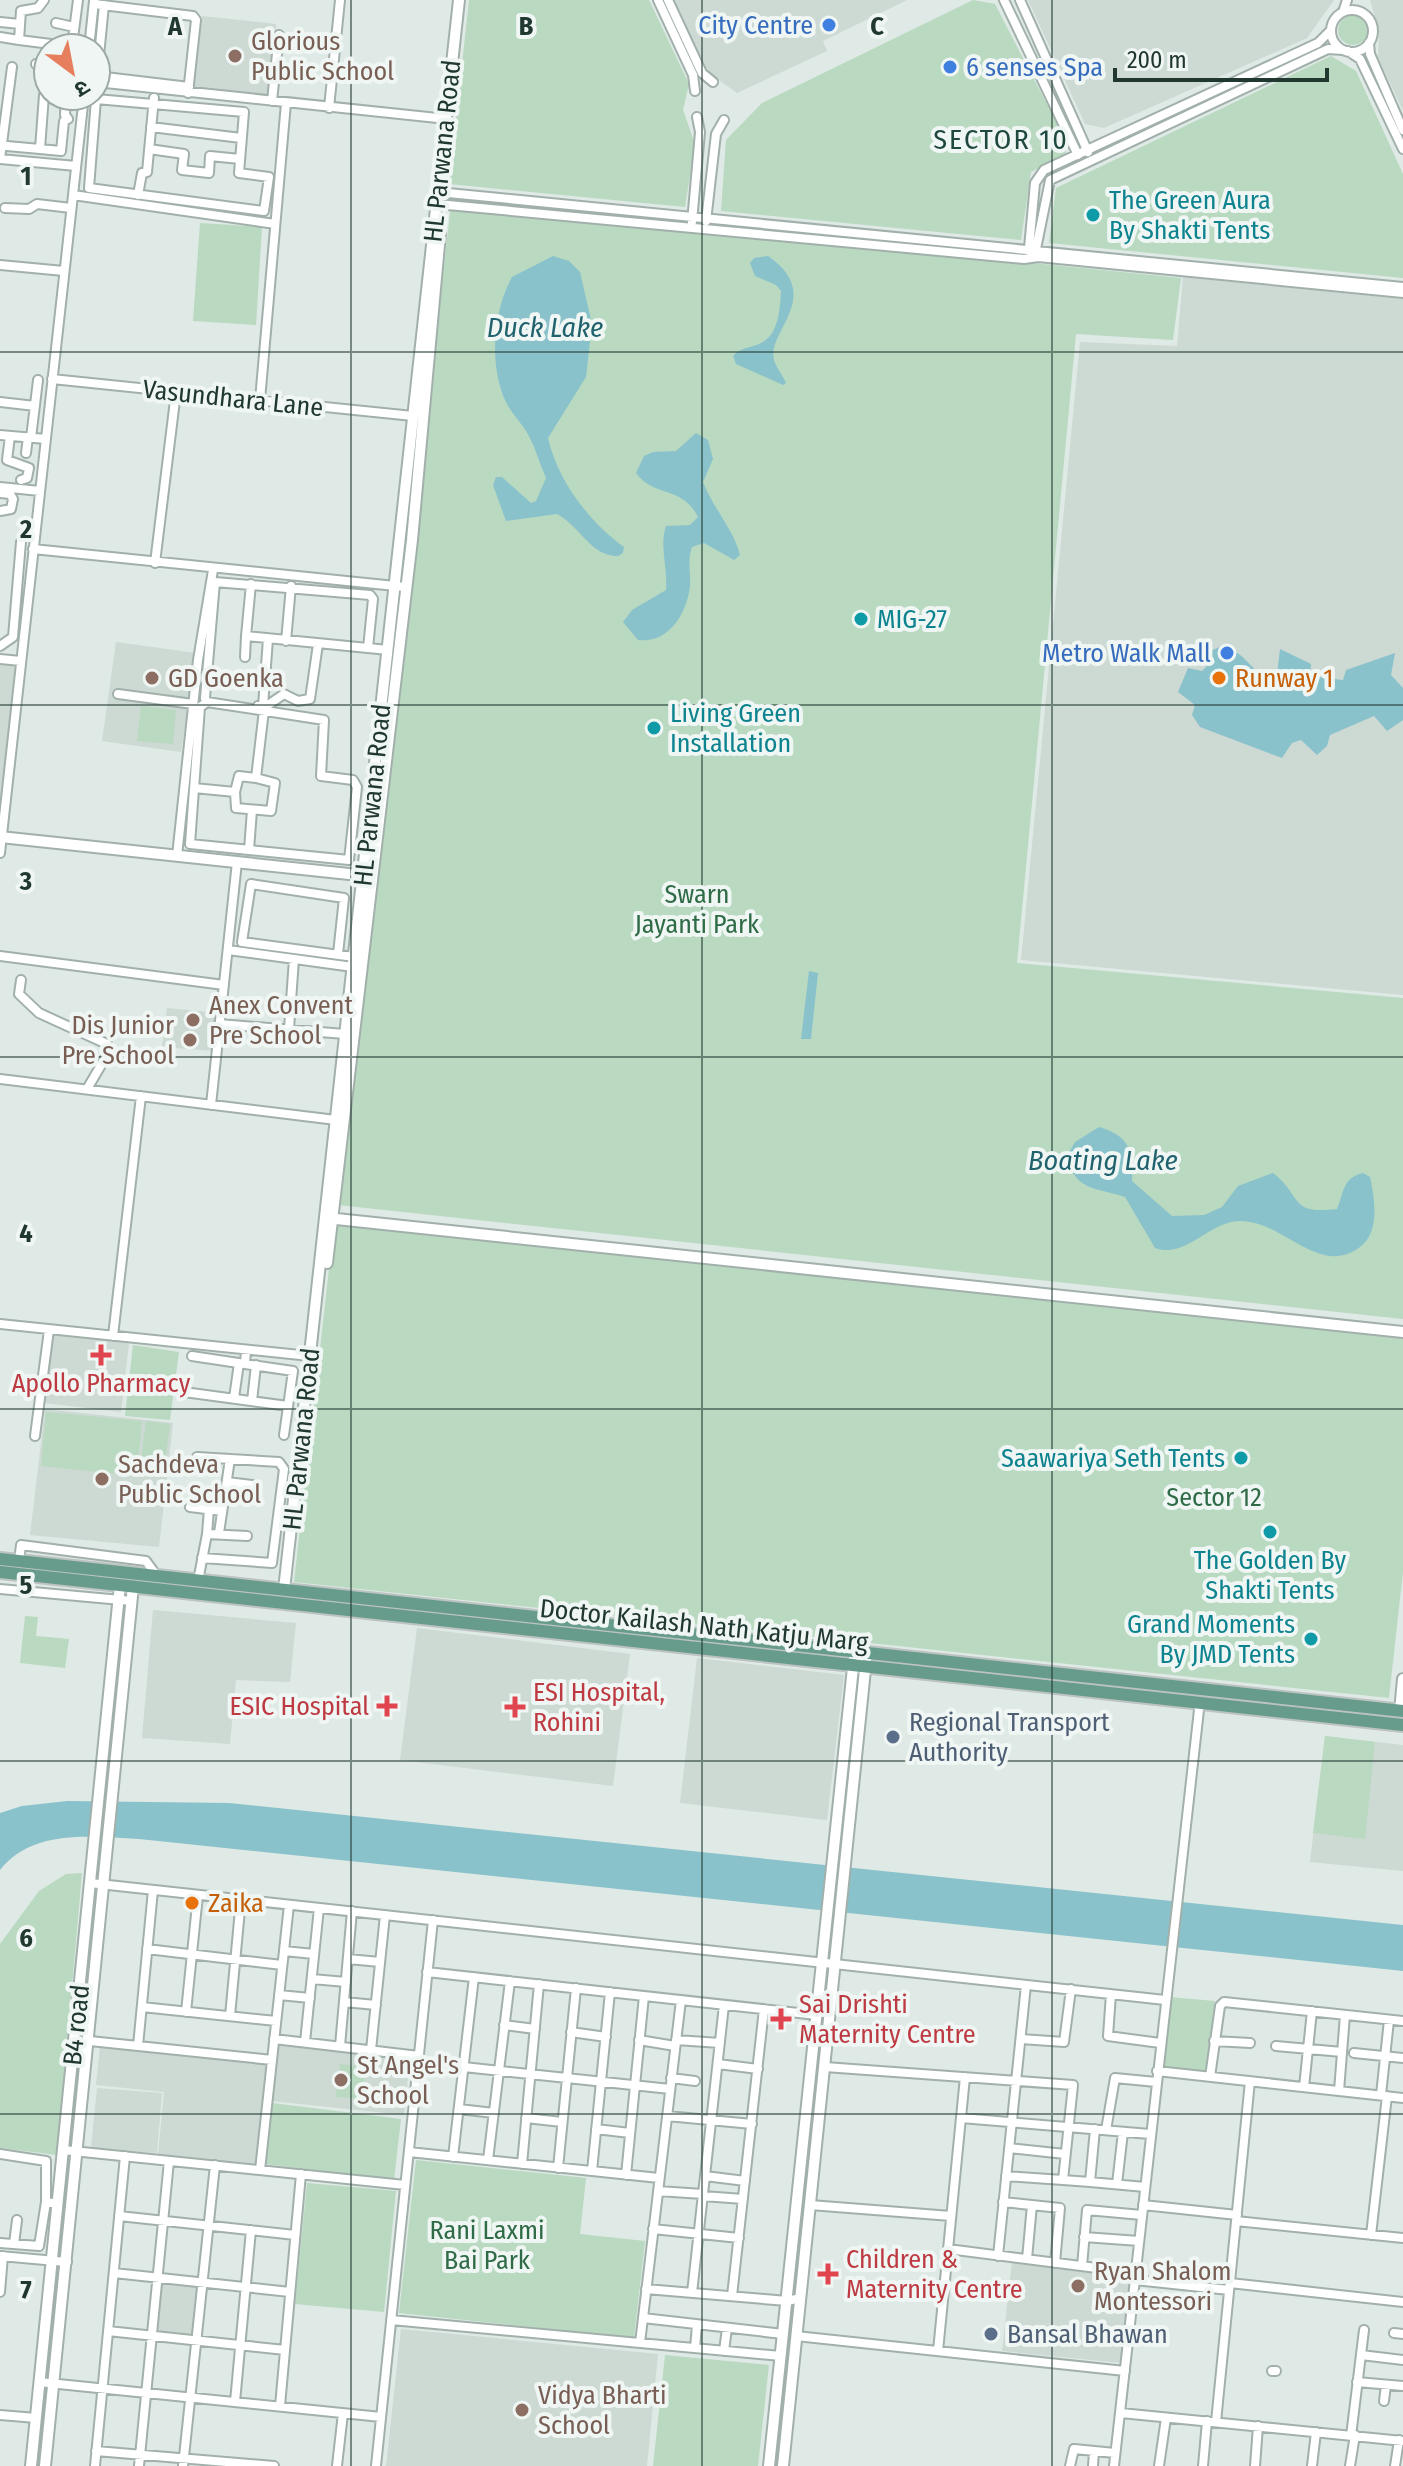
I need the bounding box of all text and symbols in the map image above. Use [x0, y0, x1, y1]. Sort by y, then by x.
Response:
place label: City Centre [698, 10, 813, 41]
text: A [167, 11, 183, 42]
text: B [519, 11, 534, 42]
text: C [870, 11, 884, 42]
marker: City Centre [820, 16, 838, 34]
place label: Glorious Public School [251, 26, 394, 87]
north arrow [32, 32, 112, 112]
scale bar [1115, 32, 1327, 82]
text: 200 m [1127, 46, 1187, 74]
marker: Glorious Public School [226, 47, 244, 65]
place label: 6 senses Spa [966, 52, 1103, 83]
street label: HL Parwana Road [418, 58, 467, 244]
marker: 6 senses Spa [941, 58, 959, 76]
text: उ [69, 74, 95, 104]
district label: SECTOR 10 [933, 123, 1069, 156]
text: 1 [21, 161, 32, 192]
place label: The Green Aura By Shakti Tents [1109, 185, 1271, 246]
marker: The Green Aura By Shakti Tents [1084, 206, 1102, 224]
water label: Duck Lake [487, 311, 603, 344]
street label: Vasundhara Lane [141, 374, 325, 423]
text: 2 [19, 514, 32, 545]
place label: MIG-27 [877, 604, 947, 635]
marker: MIG-27 [852, 610, 870, 628]
place label: Metro Walk Mall [1042, 638, 1211, 669]
marker: Metro Walk Mall [1218, 644, 1236, 662]
place label: GD Goenka [168, 663, 284, 694]
place label: Runway 1 [1235, 663, 1333, 694]
marker: GD Goenka [143, 669, 161, 687]
marker: Runway 1 [1210, 669, 1228, 687]
place label: Living Green Installation [670, 698, 801, 759]
street label: HL Parwana Road [348, 702, 397, 888]
marker: Living Green Installation [645, 719, 663, 737]
text: 3 [19, 866, 32, 897]
park label: Swarn Jayanti Park [635, 879, 760, 940]
place label: Anex Convent Pre School [209, 990, 353, 1051]
place label: Dis Junior Pre School [62, 1010, 174, 1071]
marker: Anex Convent Pre School [184, 1011, 202, 1029]
marker: Dis Junior Pre School [181, 1031, 199, 1049]
water label: Boating Lake [1028, 1144, 1178, 1177]
text: 4 [19, 1218, 33, 1249]
marker: Apollo Pharmacy [92, 1346, 110, 1364]
street label: HL Parwana Road [277, 1346, 326, 1532]
place label: Apollo Pharmacy [12, 1368, 191, 1399]
place label: Saawariya Seth Tents [1001, 1443, 1225, 1474]
place label: Sachdeva Public School [118, 1449, 261, 1510]
marker: Saawariya Seth Tents [1232, 1449, 1250, 1467]
marker: Sachdeva Public School [93, 1470, 111, 1488]
park label: Sector 12 [1166, 1482, 1262, 1513]
marker: The Golden By Shakti Tents [1261, 1523, 1279, 1541]
place label: The Golden By Shakti Tents [1194, 1545, 1347, 1606]
text: 5 [20, 1570, 33, 1601]
street label: Doctor Kailash Nath Katju Marg [538, 1593, 870, 1658]
place label: Grand Moments By JMD Tents [1127, 1609, 1295, 1670]
marker: Grand Moments By JMD Tents [1302, 1630, 1320, 1648]
place label: ESI Hospital, Rohini [533, 1677, 665, 1738]
place label: ESIC Hospital [229, 1691, 369, 1722]
marker: ESIC Hospital [376, 1695, 398, 1717]
marker: ESI Hospital, Rohini [504, 1696, 526, 1718]
place label: Regional Transport Authority [909, 1707, 1110, 1768]
marker: Regional Transport Authority [884, 1728, 902, 1746]
place label: Zaika [208, 1888, 264, 1919]
marker: Zaika [183, 1894, 201, 1912]
text: 6 [19, 1923, 33, 1954]
street label: B4 road [57, 1983, 96, 2067]
place label: Sai Drishti Maternity Centre [799, 1989, 976, 2050]
marker: Sai Drishti Maternity Centre [770, 2008, 792, 2030]
place label: St Angel's School [357, 2050, 459, 2111]
marker: St Angel's School [332, 2071, 350, 2089]
park label: Rani Laxmi Bai Park [429, 2215, 545, 2276]
place label: Children & Maternity Centre [846, 2244, 1023, 2305]
place label: Ryan Shalom Montessori [1094, 2256, 1231, 2317]
marker: Children & Maternity Centre [817, 2263, 839, 2285]
text: 7 [20, 2275, 32, 2306]
marker: Ryan Shalom Montessori [1069, 2277, 1087, 2295]
place label: Bansal Bhawan [1007, 2319, 1168, 2350]
marker: Bansal Bhawan [982, 2325, 1000, 2343]
place label: Vidya Bharti School [538, 2380, 667, 2441]
marker: Vidya Bharti School [513, 2401, 531, 2419]

